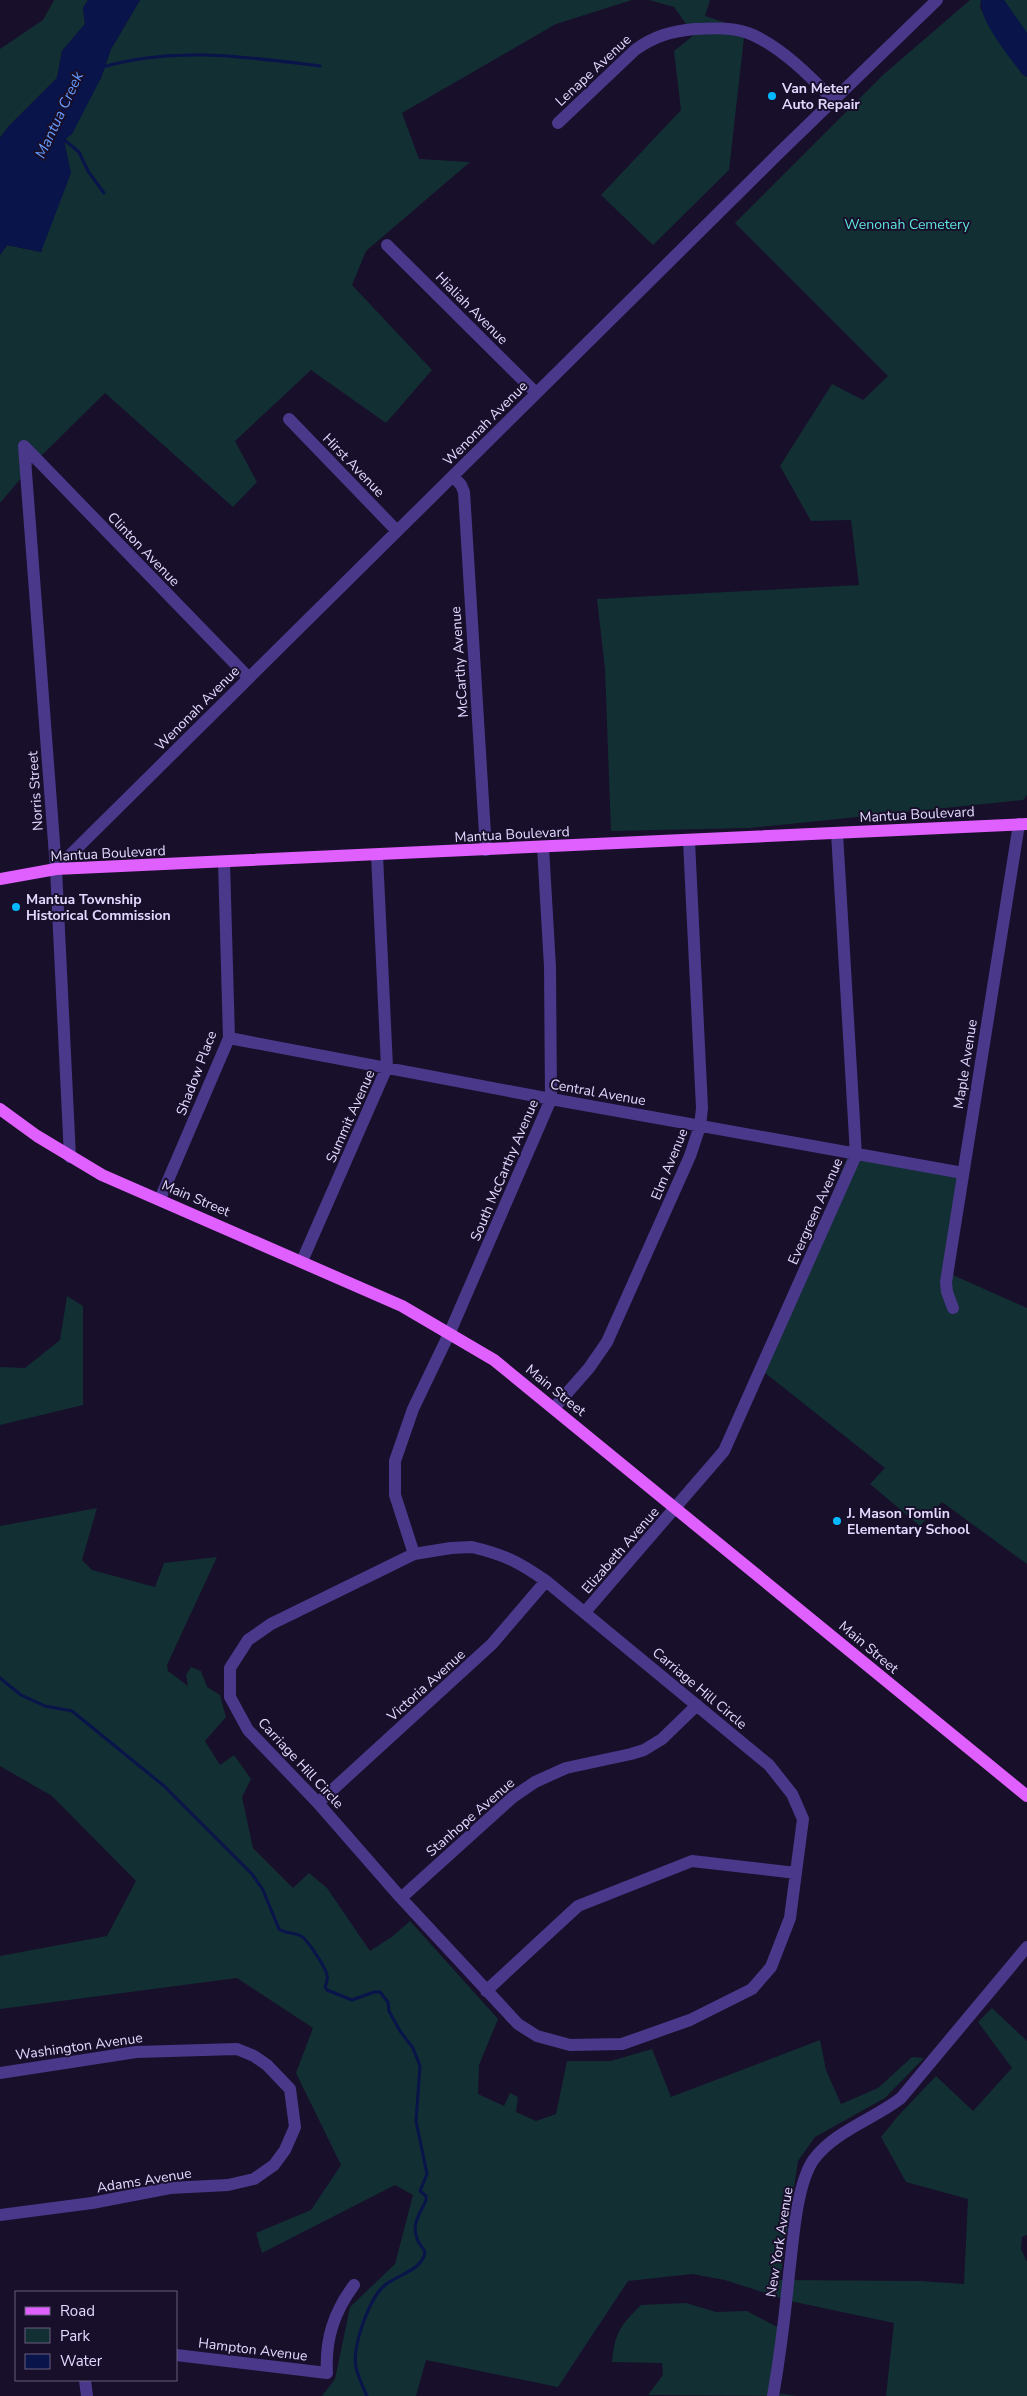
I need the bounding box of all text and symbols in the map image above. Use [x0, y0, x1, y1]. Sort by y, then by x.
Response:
street label: Lenape Avenue [551, 30, 635, 110]
water label: Mantua Creek [30, 68, 88, 162]
place label: Van Meter Auto Repair [781, 79, 860, 114]
marker: Van Meter Auto Repair [766, 90, 778, 102]
park label: Wenonah Cemetery [844, 215, 971, 234]
street label: Hialiah Avenue [431, 268, 512, 349]
street label: Wenonah Avenue [439, 377, 532, 470]
street label: Hirst Avenue [318, 429, 389, 501]
street label: Clinton Avenue [103, 508, 184, 591]
street label: McCarthy Avenue [446, 606, 473, 718]
street label: Wenonah Avenue [151, 662, 244, 755]
street label: Norris Street [23, 750, 48, 832]
street label: Mantua Boulevard [859, 802, 975, 827]
street label: Mantua Boulevard [454, 822, 570, 847]
street label: Mantua Boulevard [50, 841, 166, 866]
place label: Mantua Township Historical Commission [26, 890, 171, 925]
marker: Mantua Township Historical Commission [10, 901, 22, 913]
street label: Maple Avenue [949, 1018, 982, 1110]
street label: Shadow Place [172, 1028, 221, 1118]
street label: Summit Avenue [321, 1067, 379, 1166]
street label: Central Avenue [549, 1075, 647, 1110]
street label: South McCarthy Avenue [466, 1096, 543, 1244]
street label: Elm Avenue [647, 1126, 692, 1203]
street label: Evergreen Avenue [783, 1155, 847, 1267]
street label: Main Street [159, 1176, 233, 1221]
street label: Main Street [522, 1360, 590, 1421]
street label: Elizabeth Avenue [577, 1503, 663, 1598]
place label: J. Mason Tomlin Elementary School [846, 1504, 970, 1539]
marker: J. Mason Tomlin Elementary School [831, 1515, 843, 1527]
street label: Main Street [835, 1617, 903, 1678]
street label: Carriage Hill Circle [648, 1643, 751, 1734]
street label: Victoria Avenue [382, 1645, 469, 1726]
street label: Carriage Hill Circle [253, 1714, 348, 1813]
street label: Stanhope Avenue [422, 1774, 519, 1861]
street label: Washington Avenue [14, 2028, 144, 2065]
street label: Adams Avenue [95, 2164, 193, 2197]
street label: New York Avenue [761, 2186, 798, 2299]
legend [15, 2291, 178, 2381]
text: Road [60, 2301, 95, 2321]
text: Park [60, 2326, 90, 2346]
street label: Hampton Avenue [197, 2333, 309, 2366]
text: Water [60, 2351, 103, 2371]

